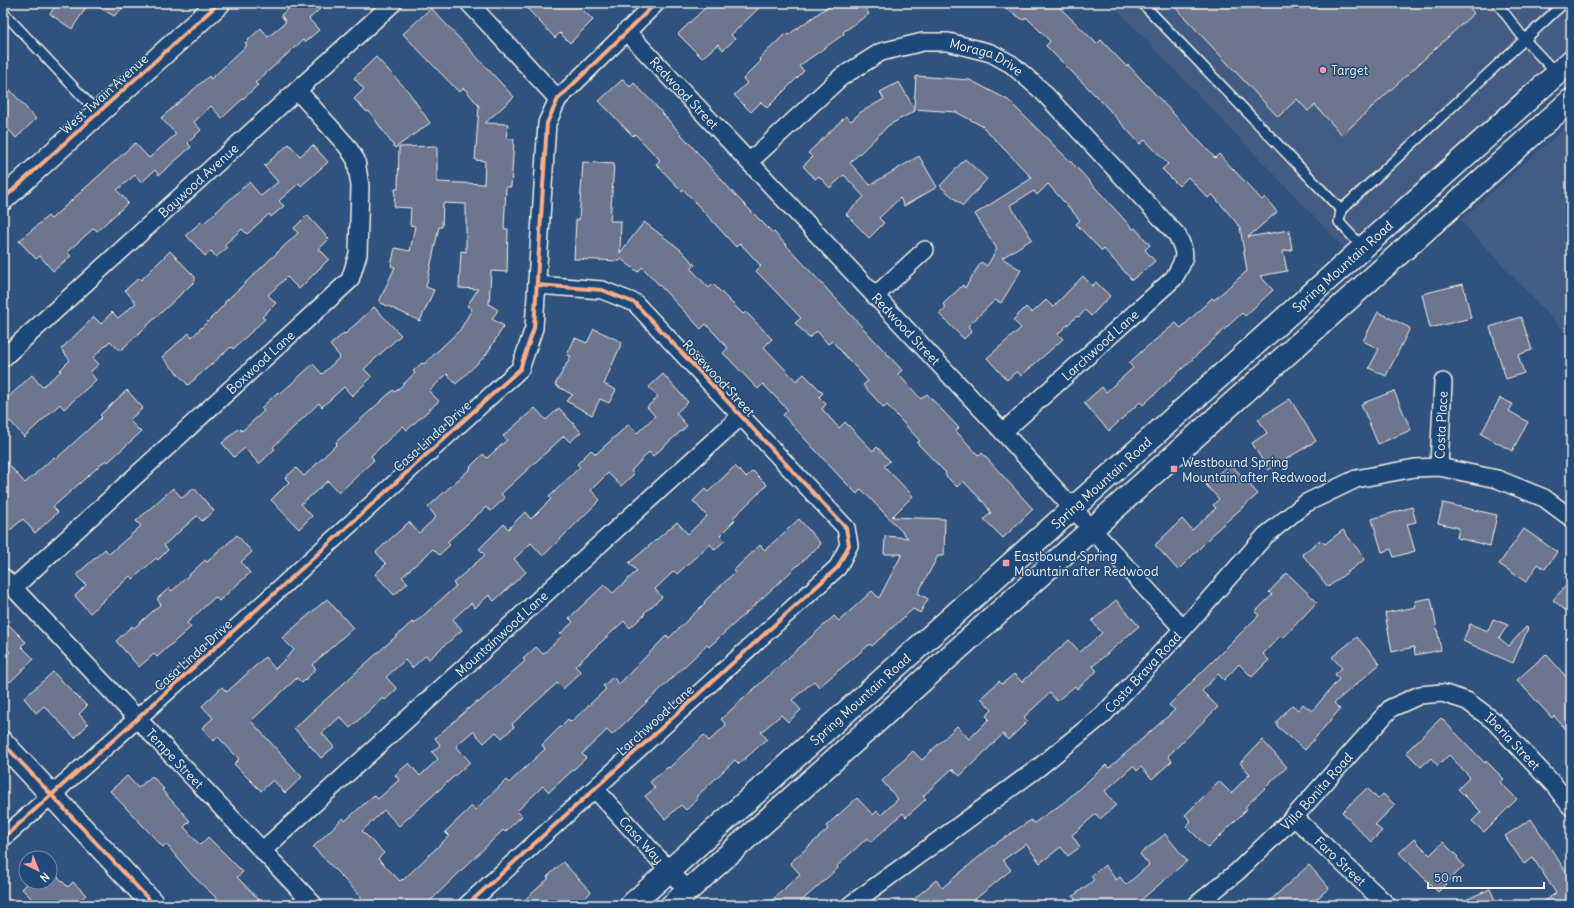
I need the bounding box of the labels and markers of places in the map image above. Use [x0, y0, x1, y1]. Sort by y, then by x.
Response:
place label: Target [1331, 62, 1369, 79]
marker: Target [1318, 65, 1328, 75]
place label: Westbound Spring Mountain after Redwood [1182, 454, 1327, 486]
marker: Westbound Spring Mountain after Redwood [1169, 464, 1179, 474]
place label: Eastbound Spring Mountain after Redwood [1014, 548, 1159, 580]
marker: Eastbound Spring Mountain after Redwood [1001, 558, 1011, 568]

